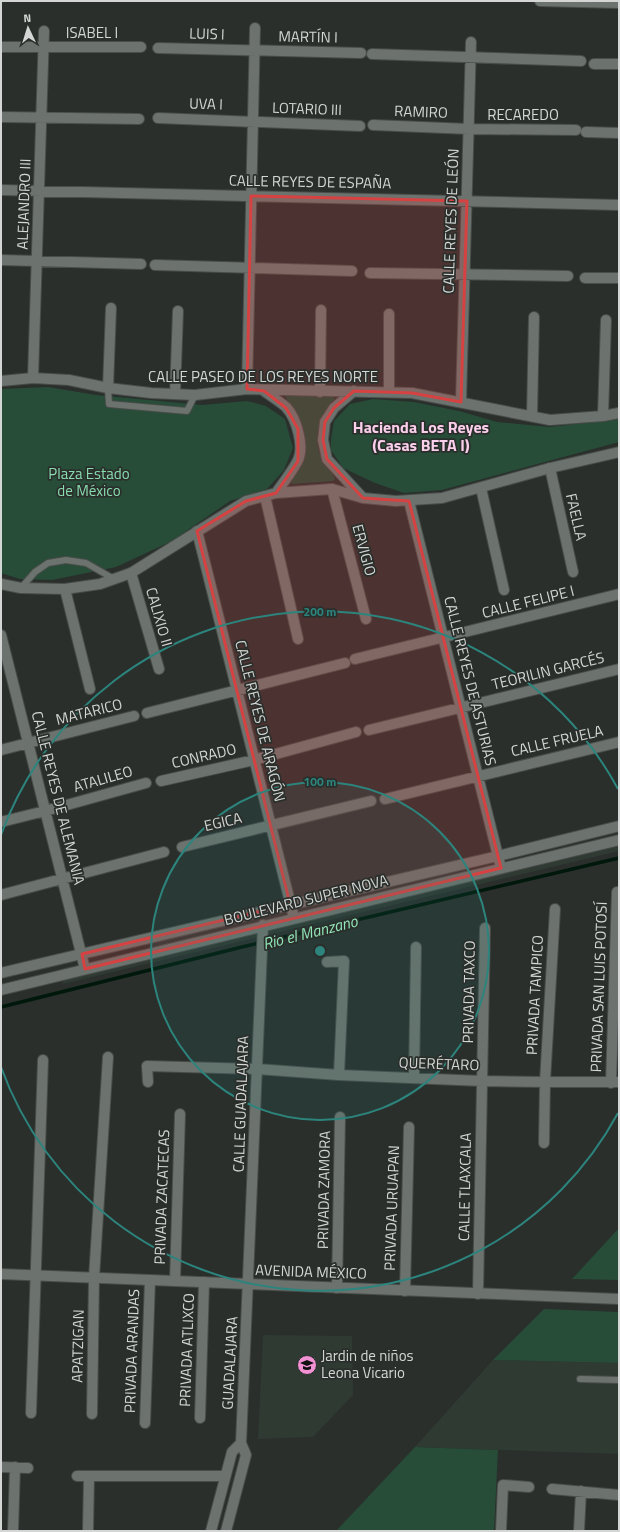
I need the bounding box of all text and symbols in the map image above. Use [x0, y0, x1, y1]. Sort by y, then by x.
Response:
north arrow [8, 8, 48, 48]
text: N [23, 10, 32, 26]
street label: ISABEL I [66, 21, 118, 44]
street label: LUIS I [189, 21, 225, 46]
street label: MARTÍN I [278, 24, 338, 49]
street label: UVA I [189, 91, 223, 116]
street label: LOTARIO III [272, 96, 342, 121]
street label: RAMIRO [394, 99, 448, 124]
street label: RECAREDO [487, 103, 559, 126]
street label: CALLE REYES DE LEÓN [436, 148, 465, 294]
street label: ALEJANDRO III [10, 158, 37, 250]
street label: CALLE REYES DE ESPAÑA [229, 169, 391, 194]
street label: CALLE PASEO DE LOS REYES NORTE [148, 365, 378, 388]
district label: Hacienda Los Reyes (Casas BETA I) [353, 415, 489, 457]
park label: Plaza Estado de México [48, 462, 130, 502]
street label: FAELLA [560, 491, 593, 543]
street label: ERVIGIO [347, 521, 382, 578]
street label: CALLE FELIPE I [479, 579, 576, 624]
street label: CALIXIO II [140, 585, 179, 649]
street label: CALLE REYES DE ASTURIAS [438, 594, 503, 768]
text: 200 m [304, 602, 336, 621]
street label: CALLE REYES DE ARAGÓN [229, 638, 292, 804]
street label: TEORILIN GARCÉS [489, 645, 607, 696]
street label: MATARICO [53, 692, 125, 731]
street label: CALLE REYES DE ALEMANIA [26, 709, 91, 887]
street label: CALLE FRUELA [508, 719, 605, 762]
street label: CONRADO [169, 737, 239, 774]
street label: ATALILEO [71, 759, 135, 798]
text: 100 m [304, 772, 336, 791]
street label: EGICA [202, 806, 244, 837]
street label: BOULEVARD SUPER NOVA [221, 868, 390, 931]
street label: PRIVADA SAN LUIS POTOSÍ [584, 901, 613, 1073]
water label: Rio el Manzano [260, 908, 361, 955]
street label: PRIVADA TAMPICO [520, 934, 549, 1055]
street label: PRIVADA TAXCO [456, 940, 481, 1044]
centre of rings [313, 944, 327, 958]
street label: CALLE GUADALAJARA [227, 1035, 254, 1173]
street label: QUERÉTARO [398, 1051, 480, 1076]
street label: PRIVADA ZACATECAS [148, 1129, 175, 1265]
street label: PRIVADA ZAMORA [311, 1131, 336, 1249]
street label: CALLE TLAXCALA [452, 1133, 477, 1241]
street label: PRIVADA URUAPAN [378, 1145, 405, 1271]
street label: AVENIDA MÉXICO [255, 1258, 367, 1285]
street label: PRIVADA ARANDAS [118, 1288, 145, 1414]
street label: PRIVADA ATLIXCO [173, 1293, 200, 1407]
street label: APATZIGAN [65, 1309, 90, 1383]
street label: GUADALAJARA [216, 1316, 243, 1410]
place label: Jardin de niños Leona Vicario [321, 1344, 414, 1384]
school or university icon: Jardin de niños Leona Vicario [296, 1354, 318, 1376]

